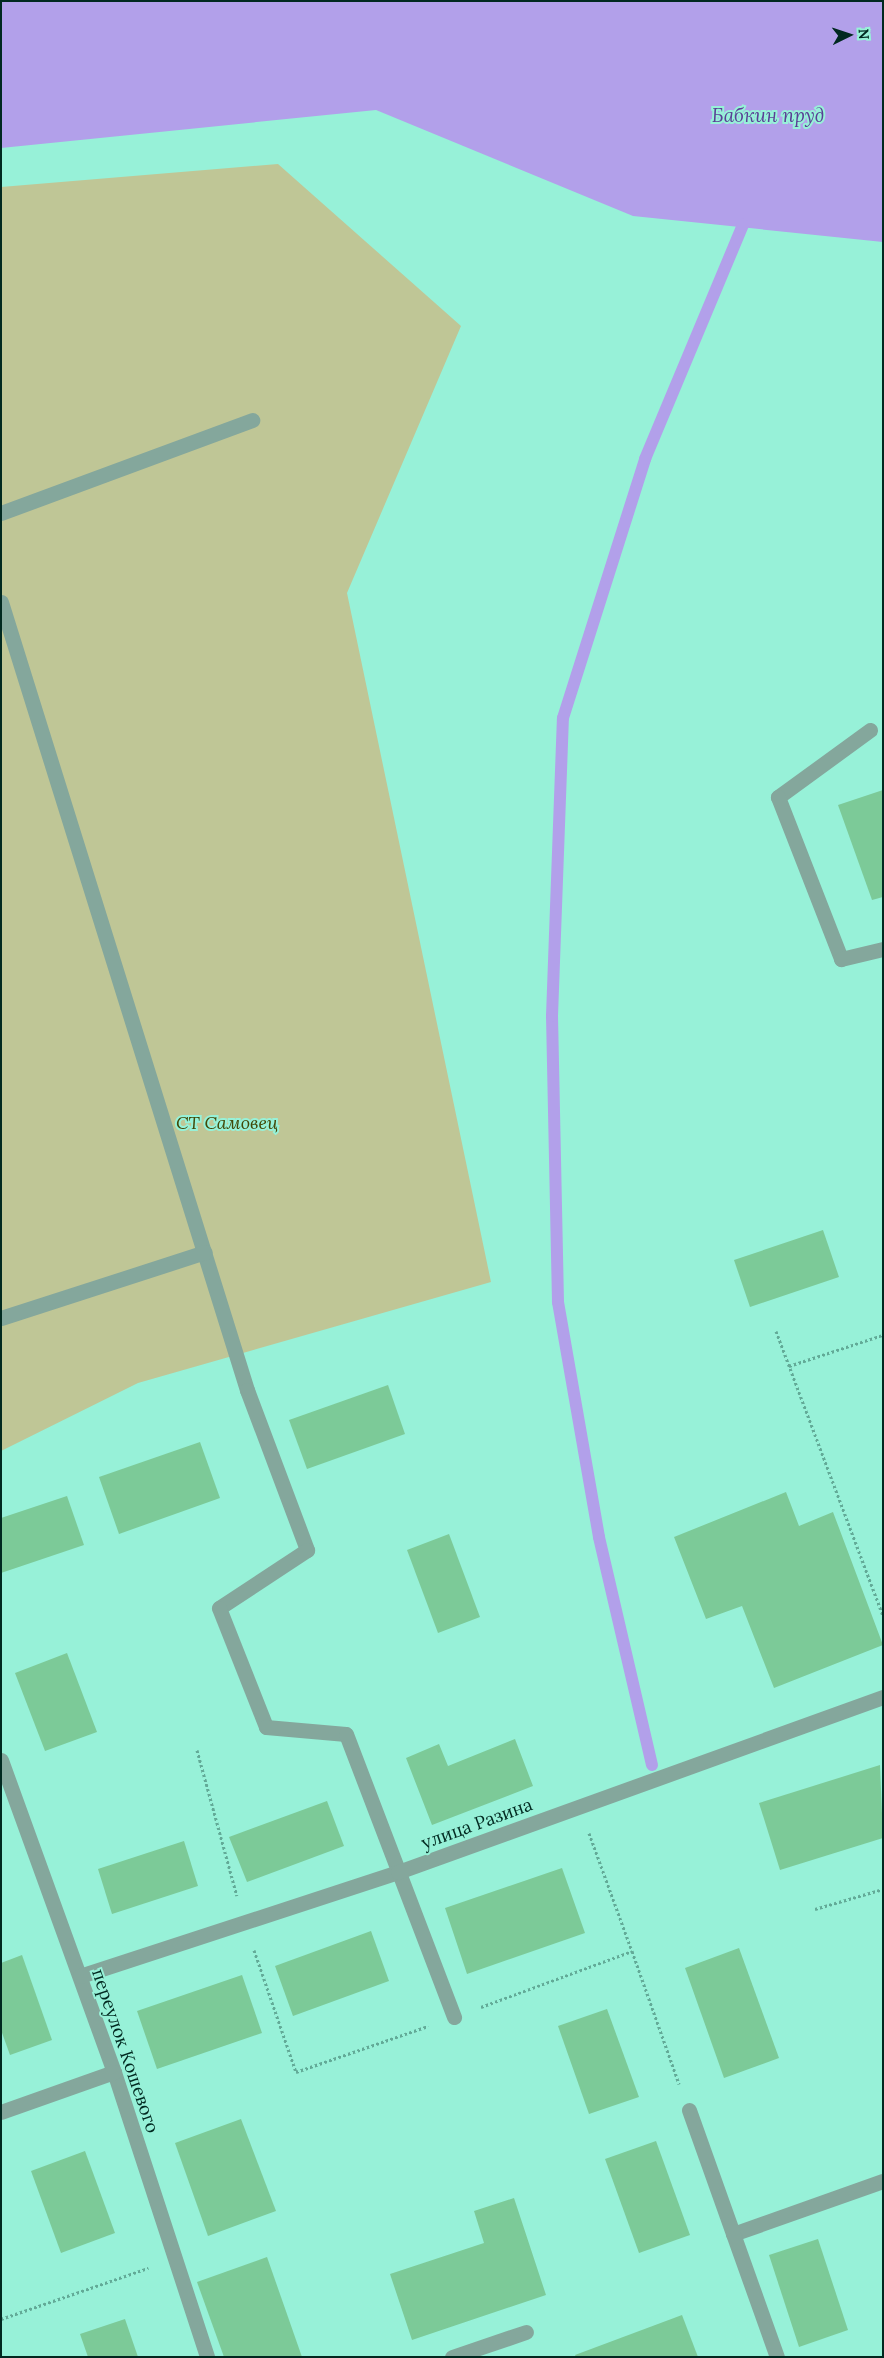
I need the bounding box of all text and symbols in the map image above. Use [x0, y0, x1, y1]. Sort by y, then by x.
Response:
north arrow [824, 10, 874, 60]
text: N [855, 28, 873, 40]
water label: Бабкин пруд [712, 105, 824, 127]
park label: СТ Самовец [176, 1112, 278, 1134]
street label: улица Разина [418, 1794, 536, 1854]
street label: переулок Кошевого [87, 1966, 163, 2136]

